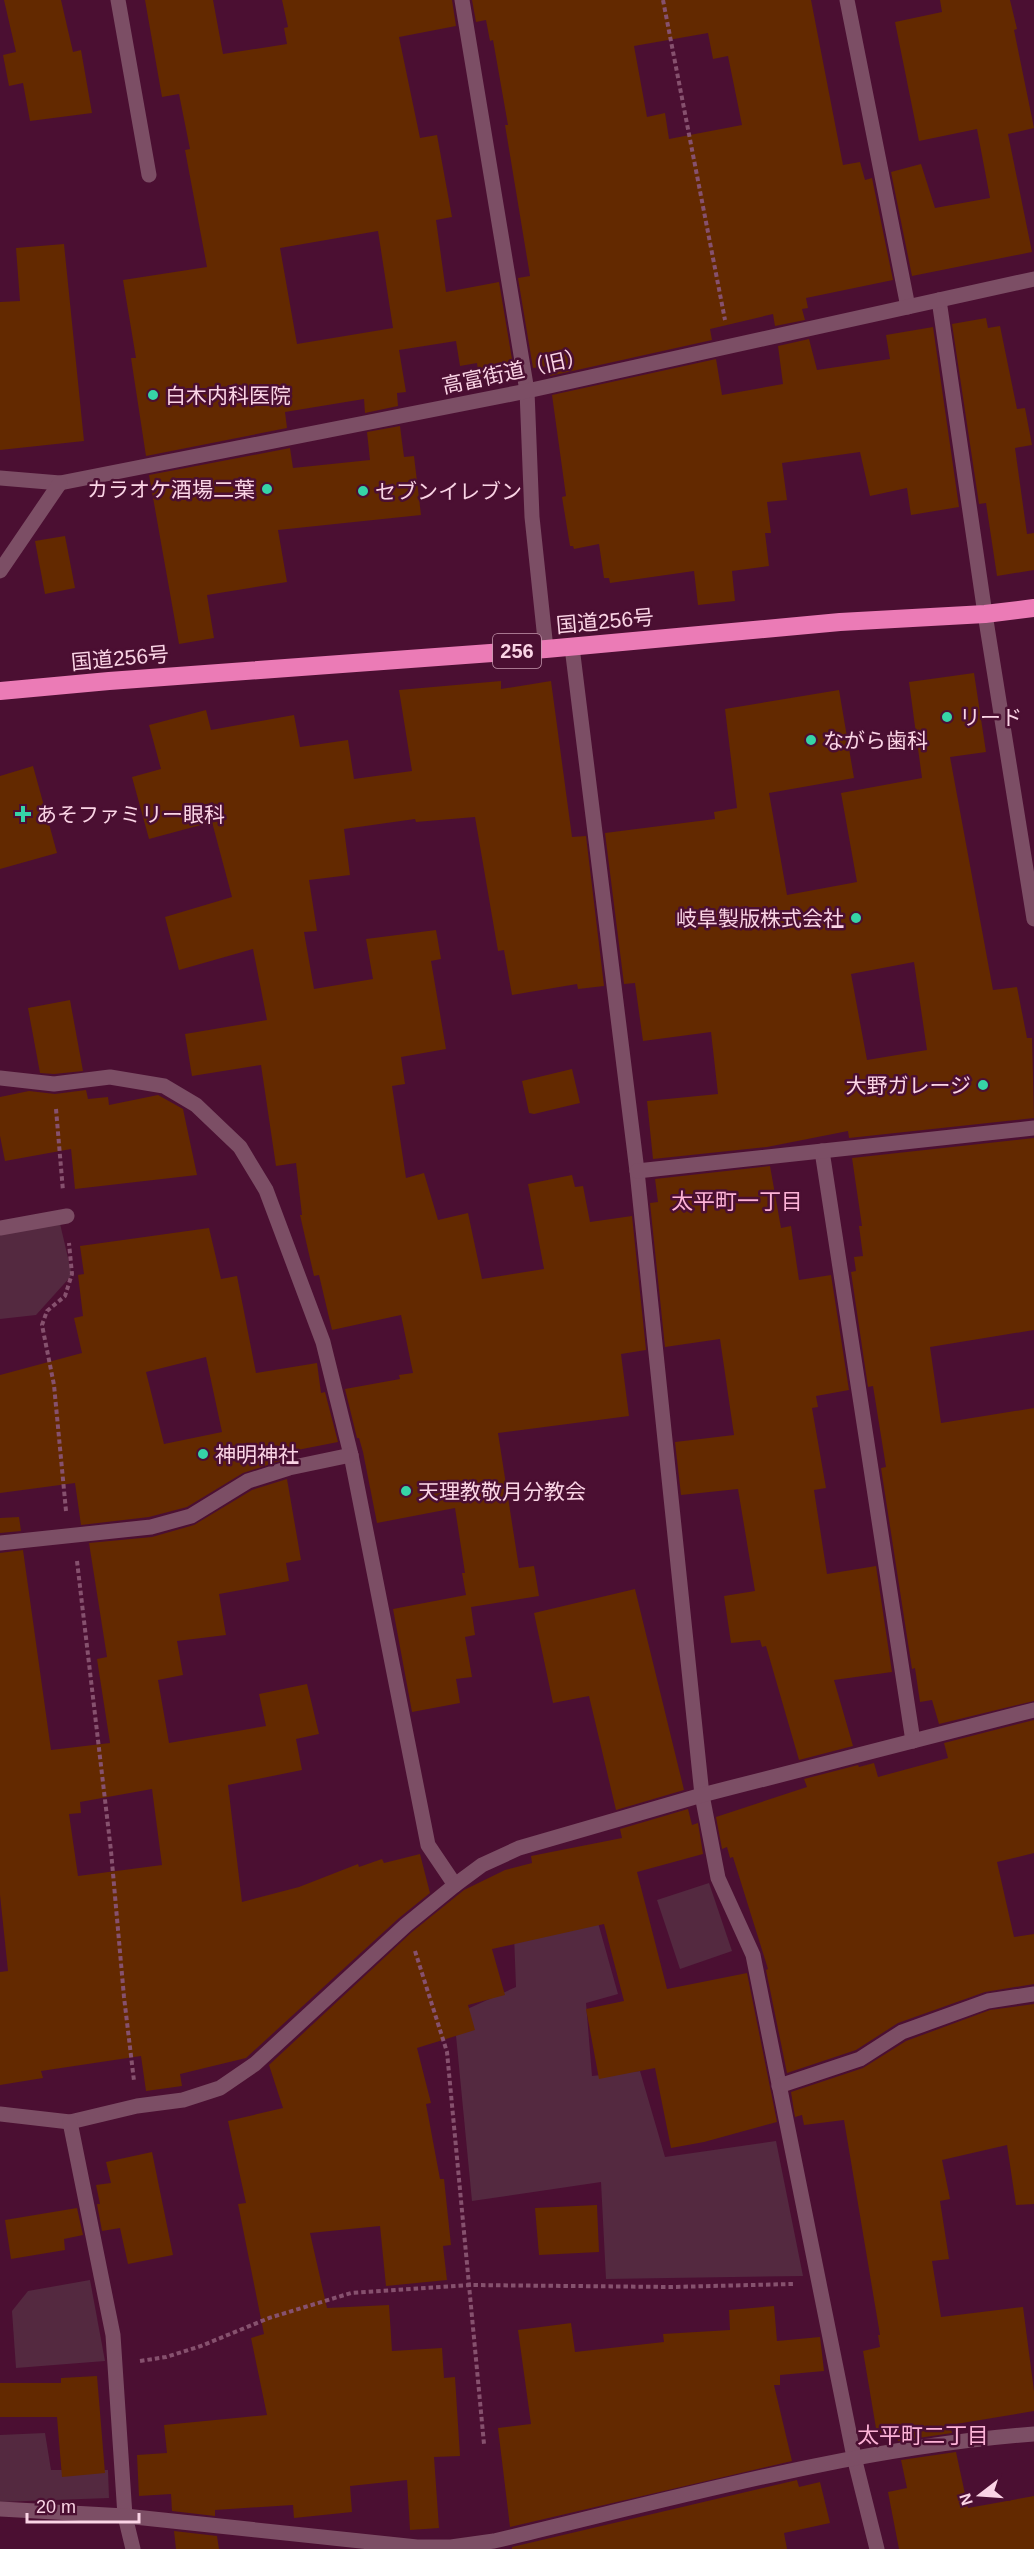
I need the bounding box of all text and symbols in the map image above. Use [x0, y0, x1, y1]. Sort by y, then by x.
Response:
street label: 高富街道（旧） [440, 344, 588, 398]
place label: 白木内科医院 [165, 384, 291, 407]
marker: 白木内科医院 [146, 388, 160, 402]
place label: カラオケ酒場二葉 [87, 478, 255, 501]
place label: セブンイレブン [375, 480, 522, 503]
marker: カラオケ酒場二葉 [260, 482, 274, 496]
marker: セブンイレブン [356, 484, 370, 498]
street label: 国道256号 [555, 605, 655, 637]
road number: 256 [493, 634, 541, 668]
street label: 国道256号 [70, 642, 170, 674]
place label: リード [959, 706, 1022, 729]
marker: リード [940, 710, 954, 724]
place label: ながら歯科 [823, 729, 928, 752]
marker: ながら歯科 [804, 733, 818, 747]
place label: あそファミリー眼科 [36, 803, 225, 826]
marker: あそファミリー眼科 [14, 805, 32, 823]
place label: 岐阜製版株式会社 [676, 907, 844, 930]
marker: 岐阜製版株式会社 [849, 911, 863, 925]
place label: 大野ガレージ [845, 1074, 971, 1097]
marker: 大野ガレージ [976, 1078, 990, 1092]
district label: 太平町一丁目 [671, 1189, 803, 1214]
place label: 神明神社 [215, 1443, 299, 1466]
marker: 神明神社 [196, 1447, 210, 1461]
place label: 天理教敬月分教会 [418, 1480, 586, 1503]
marker: 天理教敬月分教会 [399, 1484, 413, 1498]
district label: 太平町二丁目 [857, 2423, 989, 2448]
north arrow [950, 2465, 1010, 2525]
scale bar [27, 2486, 140, 2524]
text: N [956, 2491, 976, 2507]
text: 20 m [36, 2497, 76, 2517]

